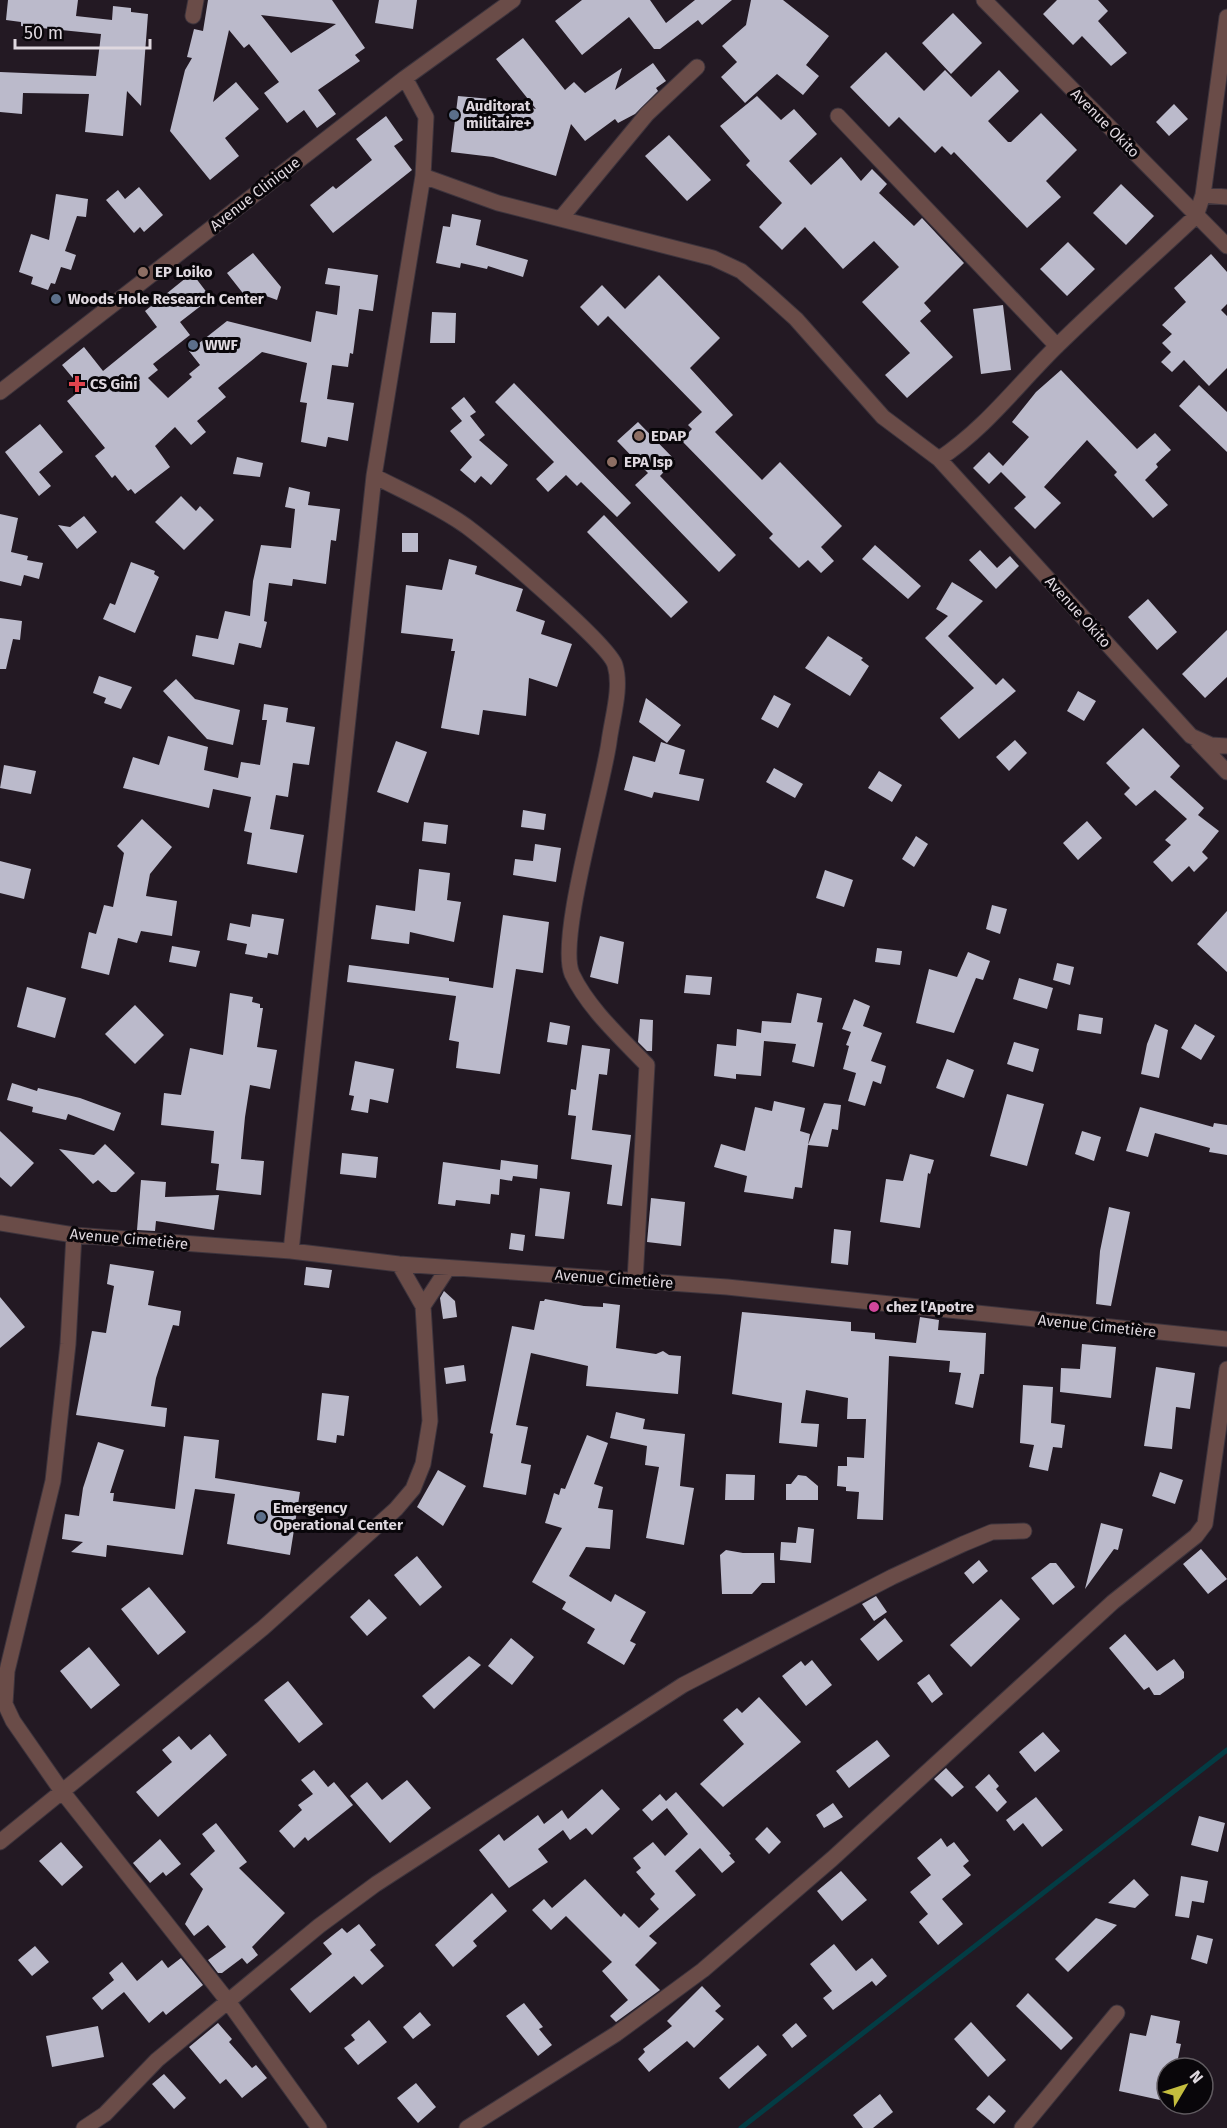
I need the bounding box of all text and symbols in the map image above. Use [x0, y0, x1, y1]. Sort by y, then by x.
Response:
scale bar [15, 12, 150, 50]
text: 50 m [24, 22, 63, 44]
street label: Avenue Okito [1067, 85, 1143, 161]
place label: Auditorat militaire+ [465, 97, 531, 132]
marker: Auditorat militaire+ [447, 108, 461, 122]
street label: Avenue Clinique [206, 153, 304, 235]
place label: EP Loiko [155, 263, 213, 281]
marker: EP Loiko [136, 265, 150, 279]
place label: Woods Hole Research Center [68, 290, 265, 308]
marker: Woods Hole Research Center [49, 292, 63, 306]
place label: WWF [205, 336, 238, 354]
marker: WWF [186, 338, 200, 352]
marker: CS Gini [68, 375, 86, 393]
place label: CS Gini [90, 375, 137, 393]
place label: EDAP [651, 427, 686, 445]
marker: EDAP [632, 429, 646, 443]
place label: EPA Isp [624, 453, 673, 471]
marker: EPA Isp [605, 455, 619, 469]
street label: Avenue Okito [1041, 573, 1115, 651]
street label: Avenue Cimetière [69, 1225, 189, 1253]
street label: Avenue Cimetière [554, 1266, 674, 1292]
place label: chez l’Apotre [886, 1298, 974, 1316]
marker: chez l’Apotre [867, 1300, 881, 1314]
street label: Avenue Cimetière [1037, 1311, 1157, 1341]
place label: Emergency Operational Center [273, 1499, 404, 1534]
marker: Emergency Operational Center [254, 1510, 268, 1524]
north arrow [1155, 2056, 1215, 2116]
text: N [1186, 2067, 1207, 2087]

